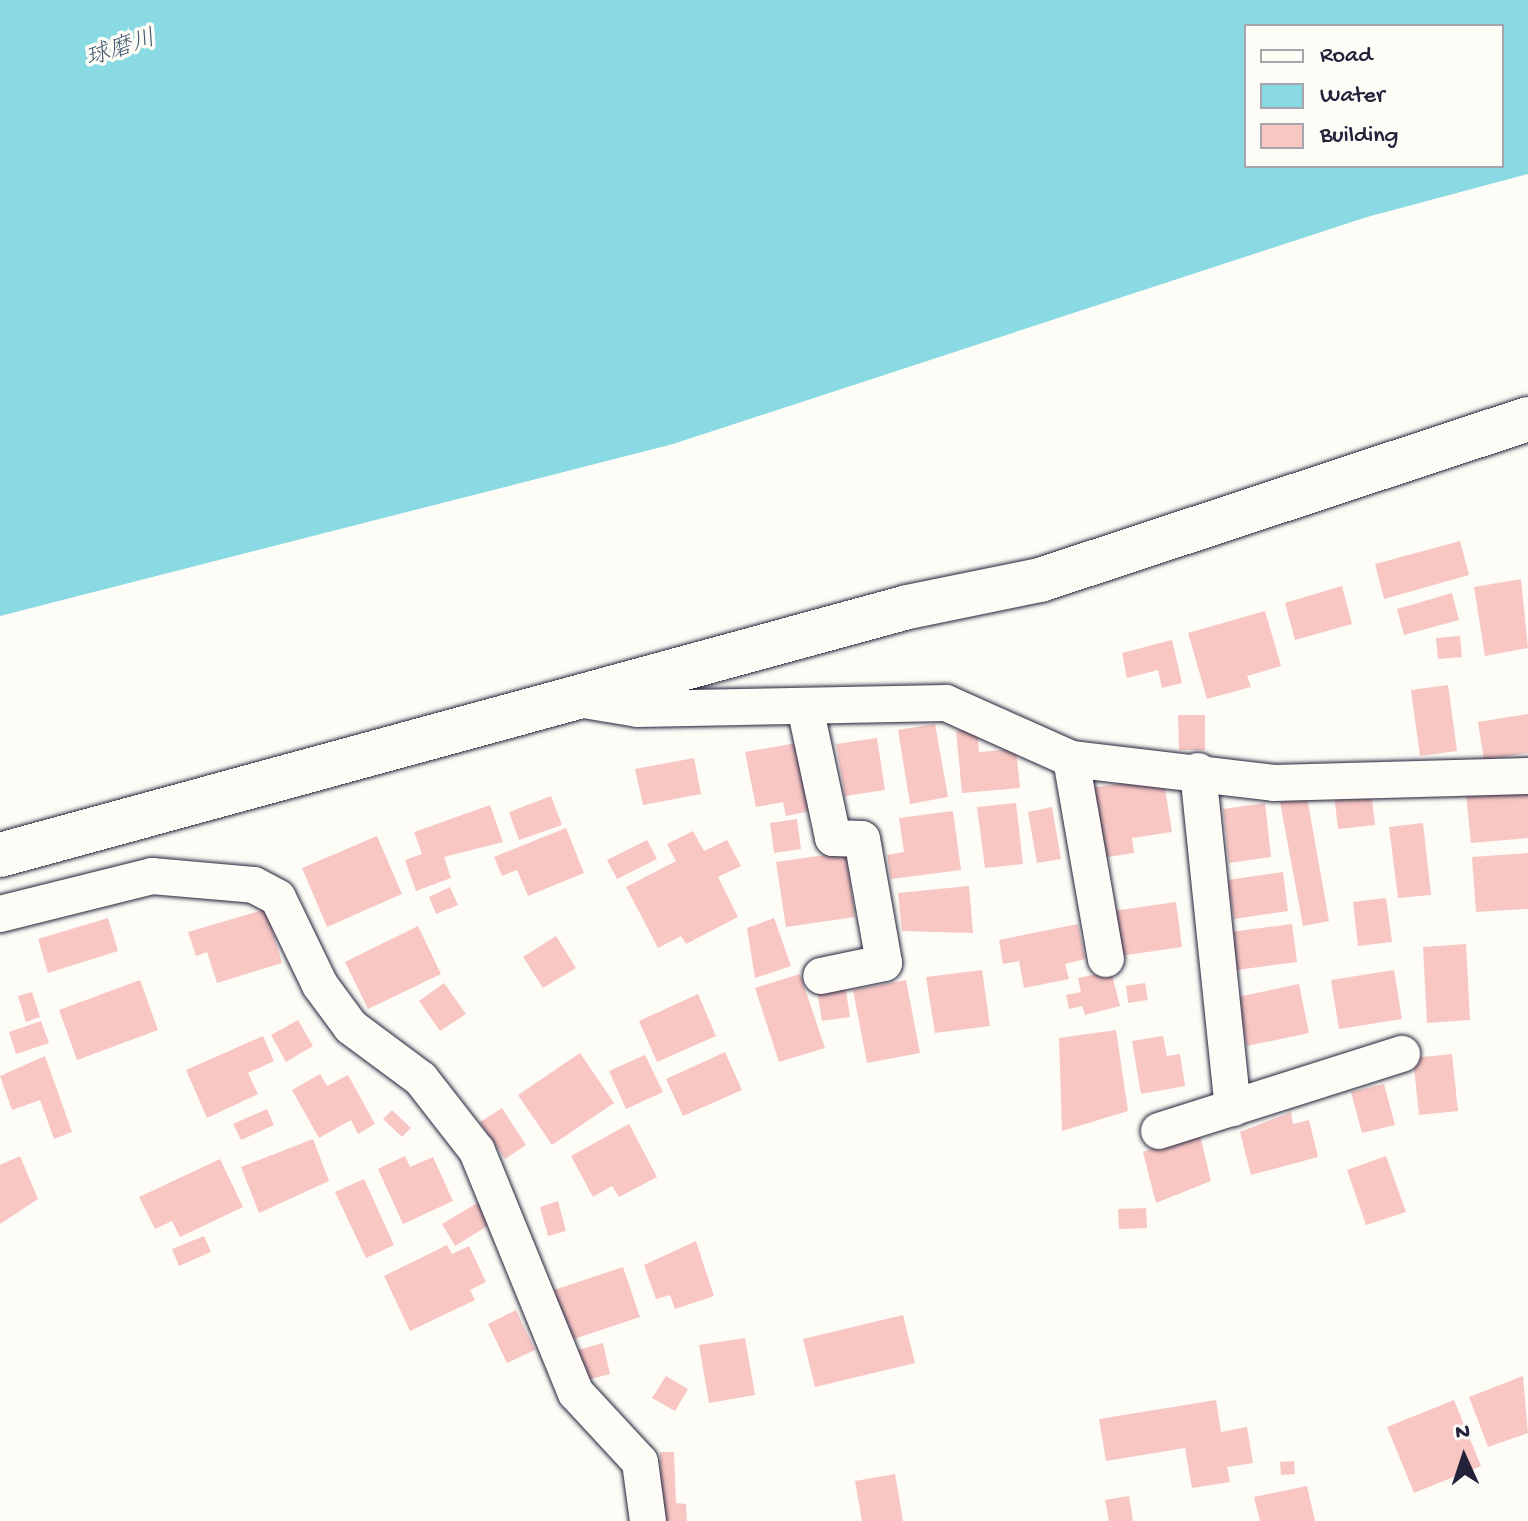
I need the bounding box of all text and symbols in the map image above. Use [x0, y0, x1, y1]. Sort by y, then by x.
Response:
legend [1244, 24, 1504, 168]
water label: 球磨川 [82, 25, 160, 75]
text: Road [1320, 42, 1372, 71]
text: Water [1320, 82, 1384, 111]
text: Building [1320, 122, 1398, 151]
north arrow [1424, 1417, 1504, 1497]
text: N [1455, 1420, 1471, 1446]

